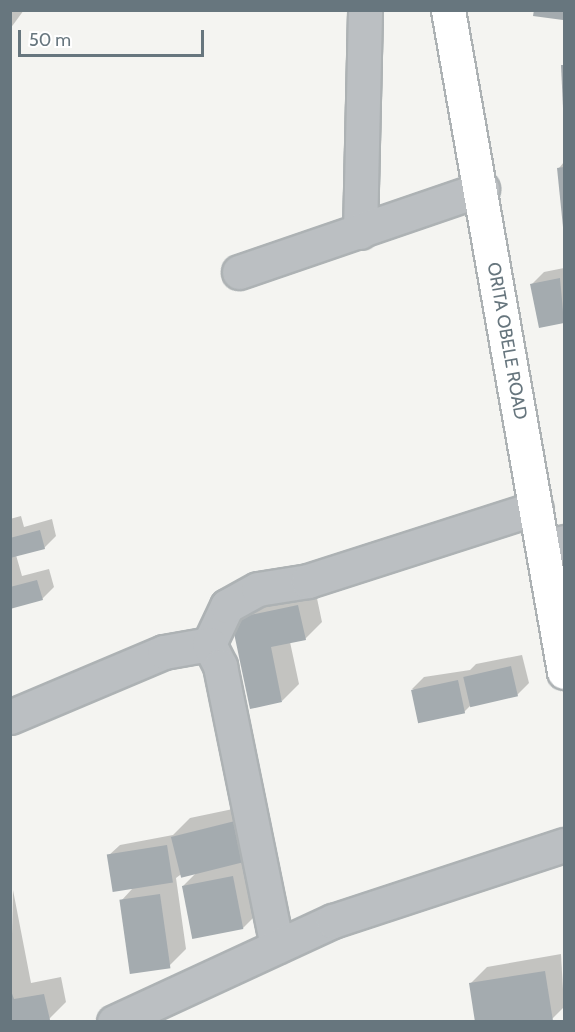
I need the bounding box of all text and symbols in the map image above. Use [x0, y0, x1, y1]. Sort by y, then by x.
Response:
scale bar [21, 18, 207, 56]
text: 50 m [29, 29, 71, 51]
street label: ORITA OBELE ROAD [483, 261, 531, 421]

